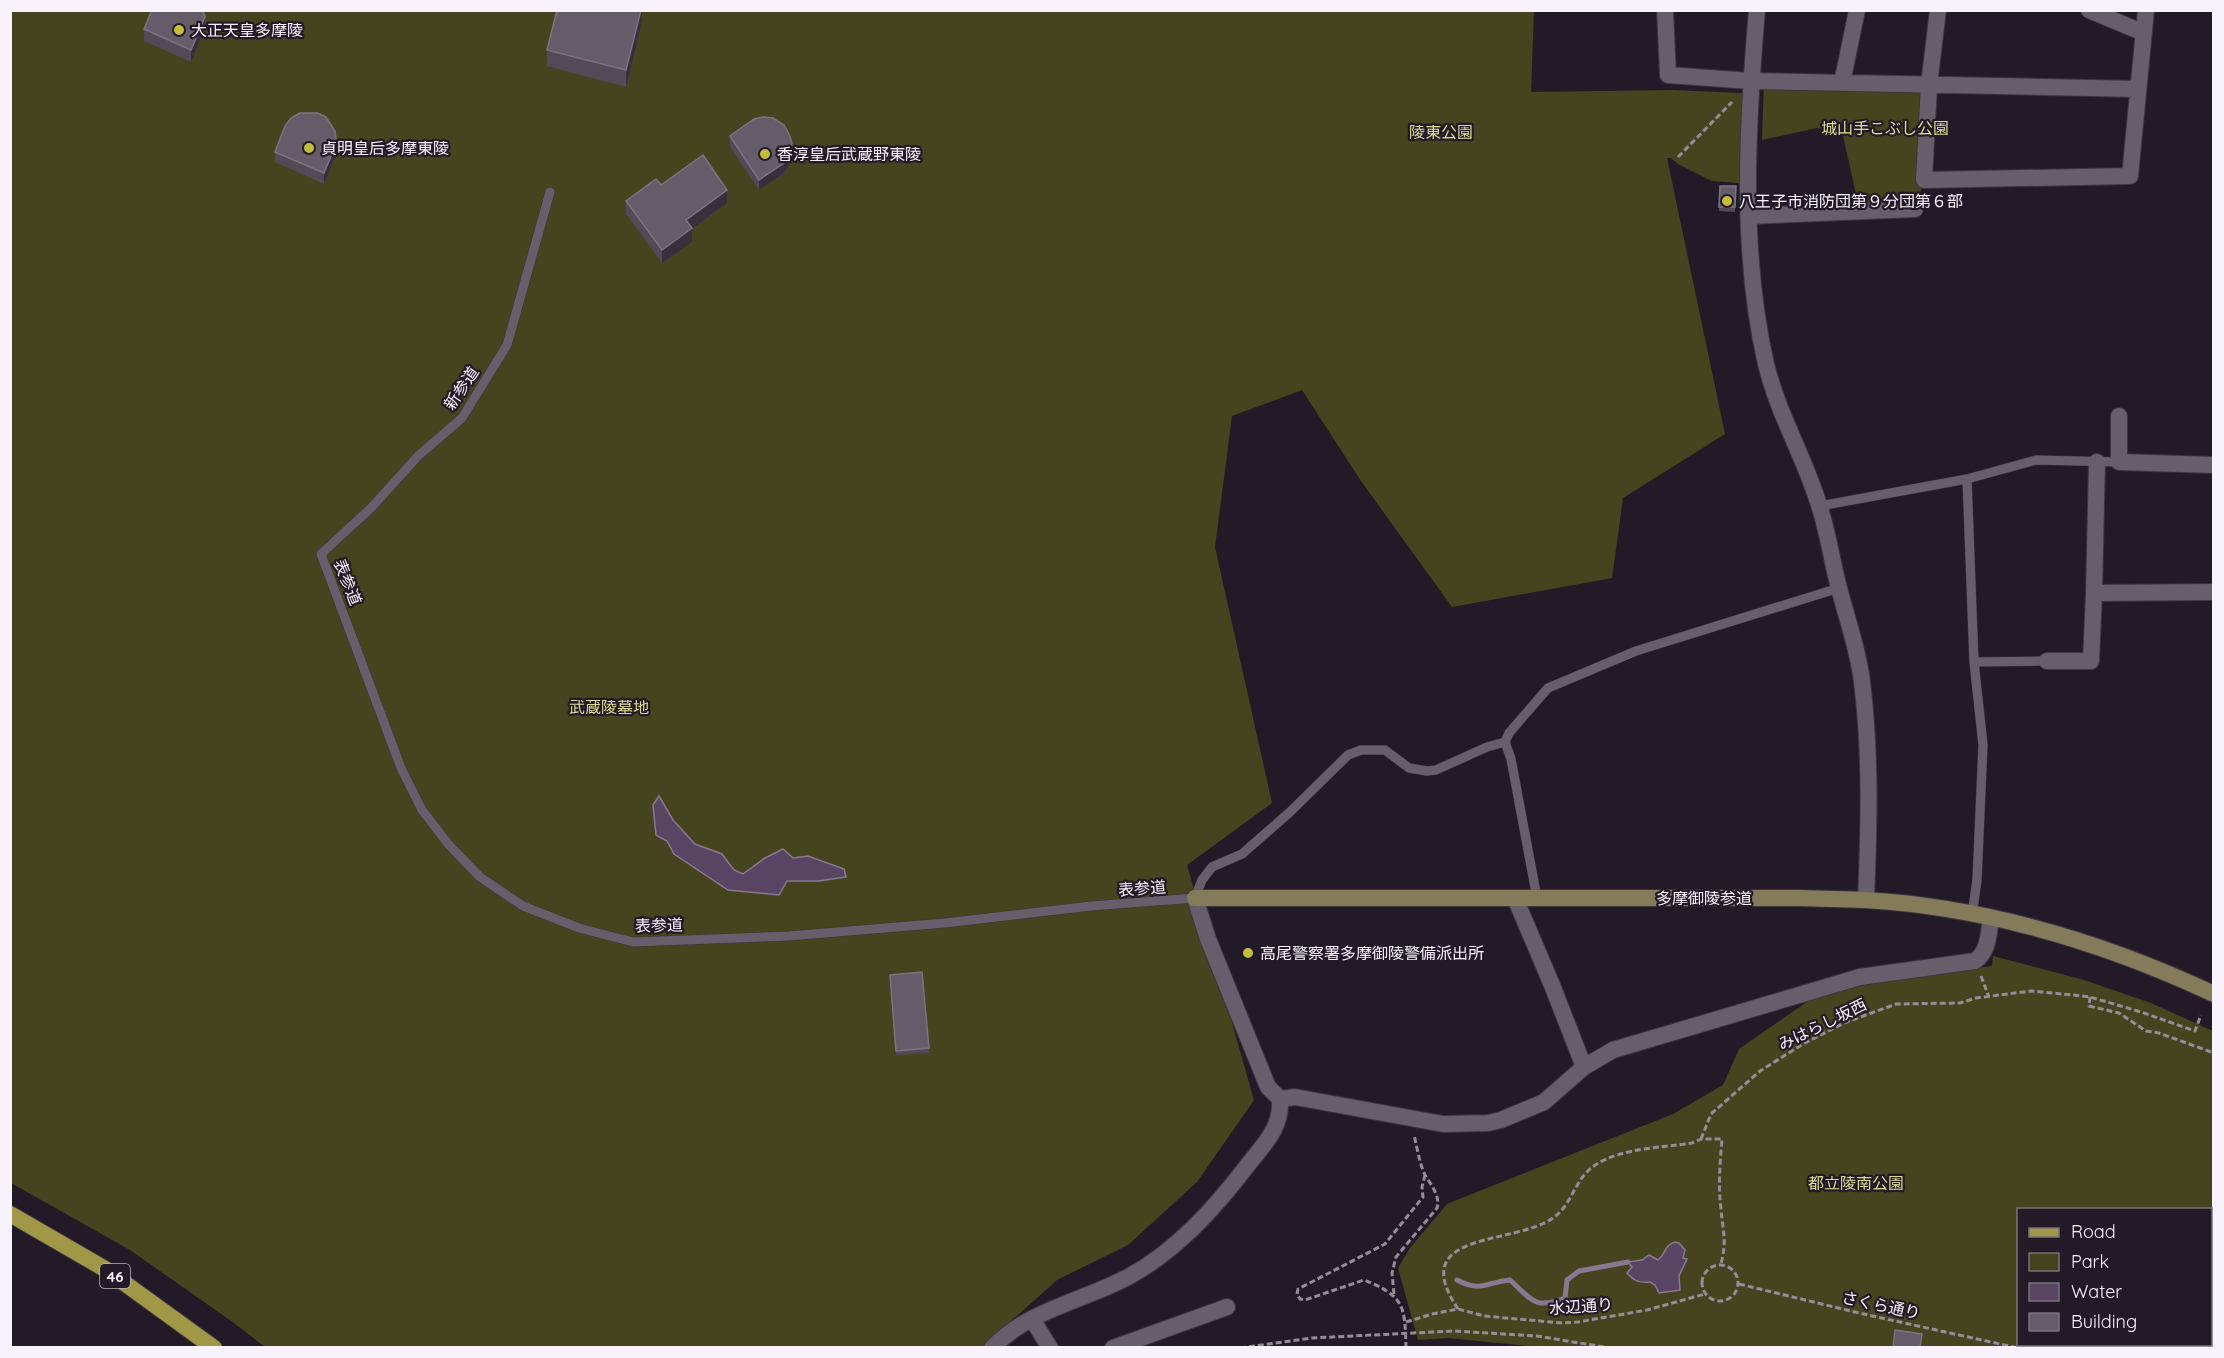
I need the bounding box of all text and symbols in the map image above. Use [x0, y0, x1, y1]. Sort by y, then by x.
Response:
place label: 大正天皇多摩陵 [191, 20, 303, 40]
marker: 大正天皇多摩陵 [172, 23, 186, 37]
park label: 城山手こぶし公園 [1821, 118, 1949, 138]
park label: 陵東公園 [1409, 122, 1473, 142]
place label: 貞明皇后多摩東陵 [321, 138, 449, 158]
marker: 貞明皇后多摩東陵 [302, 141, 316, 155]
place label: 香淳皇后武蔵野東陵 [777, 144, 921, 164]
marker: 香淳皇后武蔵野東陵 [758, 147, 772, 161]
place label: 八王子市消防団第９分団第６部 [1739, 191, 1963, 211]
marker: 八王子市消防団第９分団第６部 [1720, 194, 1734, 208]
street label: 新参道 [439, 363, 483, 413]
street label: 表参道 [330, 556, 366, 608]
park label: 武蔵陵墓地 [569, 697, 649, 717]
street label: 表参道 [1117, 876, 1167, 900]
street label: 多摩御陵参道 [1656, 888, 1752, 908]
street label: 表参道 [635, 915, 683, 935]
place label: 高尾警察署多摩御陵警備派出所 [1260, 943, 1484, 963]
marker: 高尾警察署多摩御陵警備派出所 [1241, 946, 1255, 960]
street label: みはらし坂西 [1774, 994, 1870, 1054]
park label: 都立陵南公園 [1808, 1173, 1904, 1193]
legend [2017, 1208, 2212, 1346]
text: Road [2071, 1220, 2116, 1243]
text: Park [2071, 1250, 2109, 1273]
road number: 46 [100, 1264, 130, 1288]
text: Water [2071, 1280, 2122, 1303]
street label: さくら通り [1840, 1287, 1922, 1323]
street label: 水辺通り [1548, 1294, 1614, 1318]
text: Building [2071, 1310, 2137, 1333]

